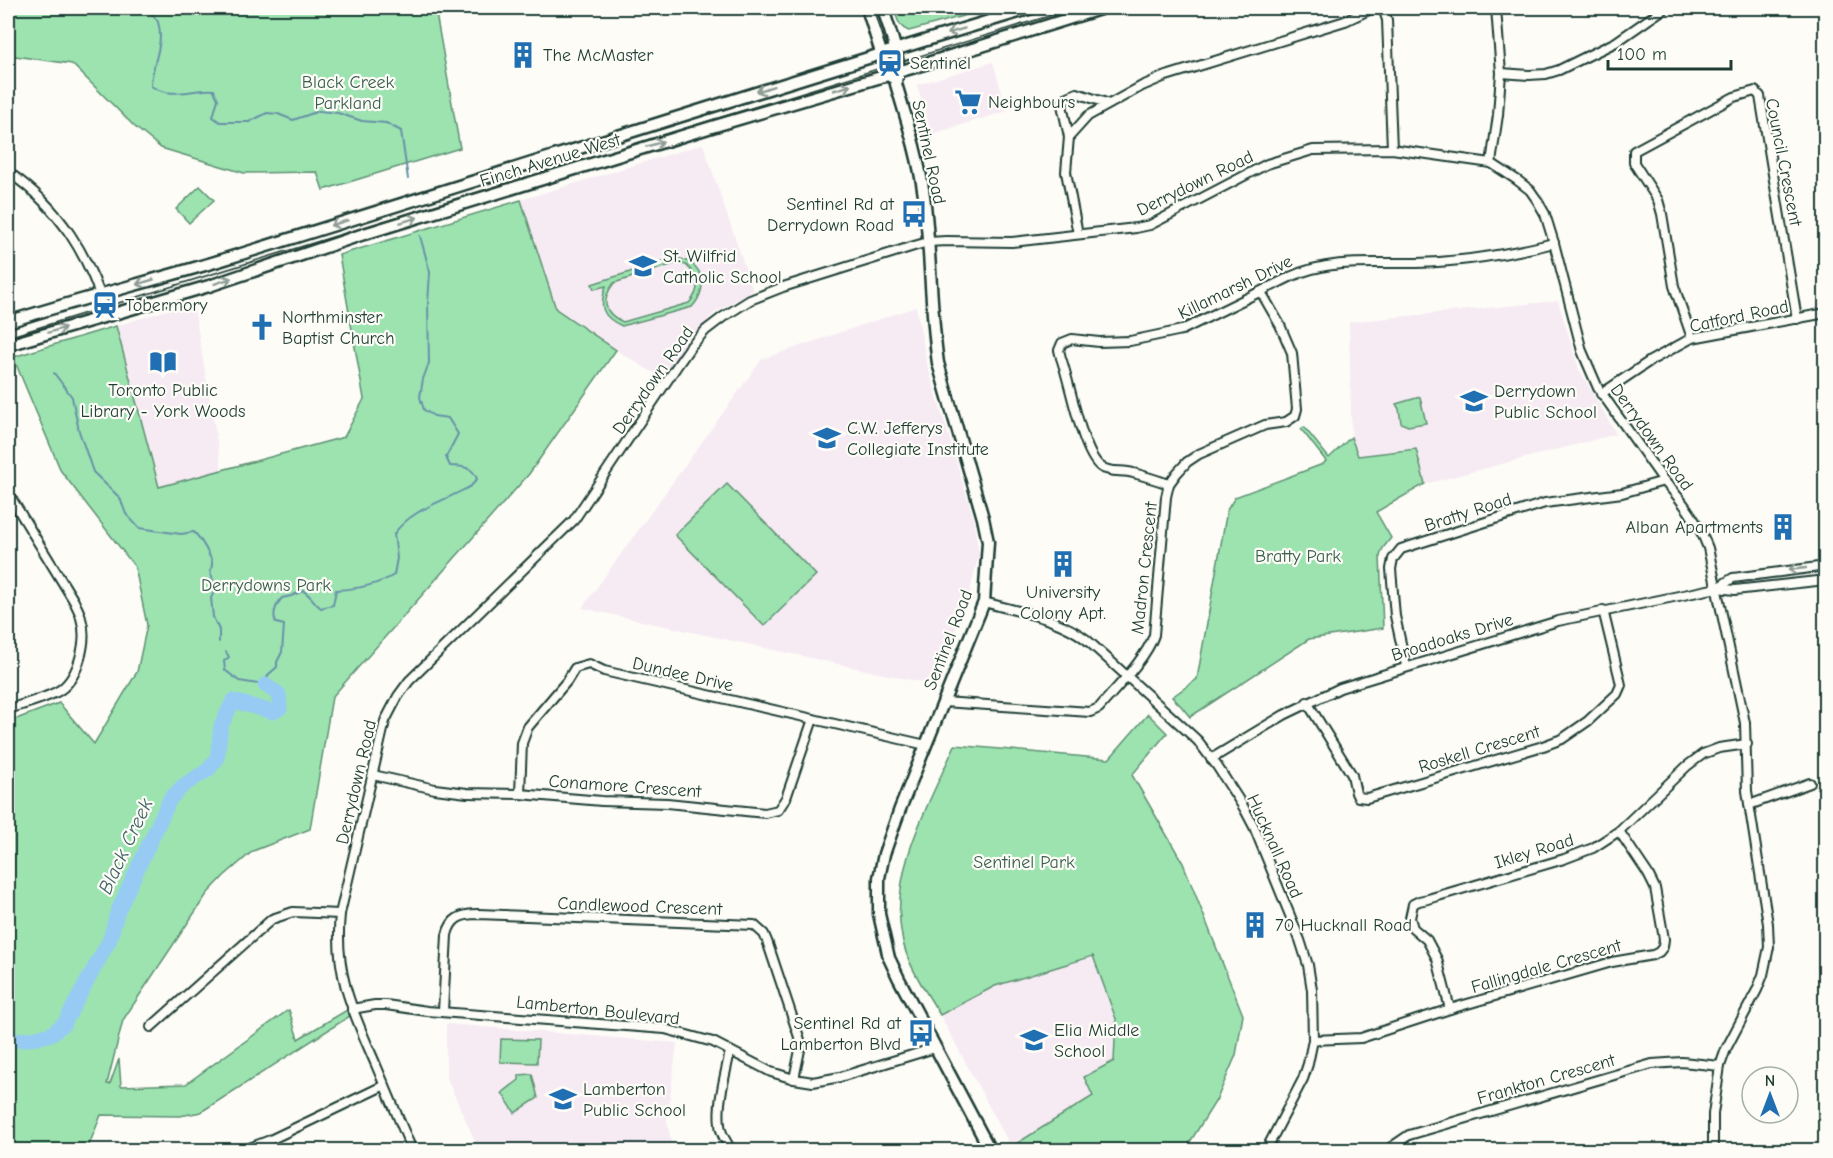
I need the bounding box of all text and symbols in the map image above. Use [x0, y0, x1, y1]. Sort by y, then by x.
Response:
one-way arrow [947, 26, 966, 37]
scale bar [1608, 33, 1731, 71]
building icon: The McMaster [508, 40, 538, 70]
text: 100 m [1617, 44, 1667, 65]
place label: The McMaster [543, 45, 654, 66]
station icon: Sentinel [875, 48, 905, 78]
place label: Sentinel [910, 53, 971, 74]
park label: Black Creek Parkland [302, 72, 394, 114]
one-way arrow [832, 82, 851, 93]
one-way arrow [756, 85, 775, 96]
supermarket icon: Neighbours [953, 87, 983, 117]
place label: Neighbours [988, 92, 1075, 113]
street label: Council Crescent [1761, 97, 1806, 229]
street label: Sentinel Road [907, 98, 950, 206]
street label: Finch Avenue West [477, 129, 624, 192]
one-way arrow [645, 138, 664, 149]
street label: Derrydown Road [1134, 146, 1257, 221]
place label: Sentinel Rd at Derrydown Road [767, 194, 895, 236]
bus stop icon: Sentinel Rd at Derrydown Road [899, 199, 929, 229]
one-way arrow [399, 214, 418, 225]
one-way arrow [330, 218, 349, 229]
place label: St. Wilfrid Catholic School [663, 246, 782, 288]
school or university icon: St. Wilfrid Catholic School [628, 251, 658, 281]
street label: Killamarsh Drive [1175, 251, 1296, 324]
one-way arrow [213, 275, 232, 286]
one-way arrow [136, 277, 155, 288]
station icon: Tobermory [90, 290, 120, 320]
place label: Tobermory [125, 295, 209, 316]
street label: Catford Road [1688, 296, 1791, 337]
place label: Northminster Baptist Church [282, 307, 395, 349]
church icon: Northminster Baptist Church [247, 312, 277, 342]
street label: Derrydown Road [608, 322, 698, 438]
one-way arrow [47, 324, 66, 335]
library icon: Toronto Public Library - York Woods [148, 347, 178, 377]
place label: Toronto Public Library - York Woods [80, 380, 246, 422]
street label: Derrydown Road [1606, 380, 1697, 495]
place label: Derrydown Public School [1494, 381, 1597, 423]
school or university icon: Derrydown Public School [1459, 386, 1489, 416]
place label: C.W. Jefferys Collegiate Institute [847, 418, 989, 460]
school or university icon: C.W. Jefferys Collegiate Institute [812, 423, 842, 453]
street label: Bratty Road [1422, 489, 1514, 536]
street label: Madron Crescent [1127, 500, 1162, 635]
building icon: Alban Apartments [1768, 512, 1798, 542]
place label: Alban Apartments [1626, 517, 1763, 538]
park label: Bratty Park [1255, 546, 1341, 567]
building icon: University Colony Apt. [1048, 549, 1078, 579]
one-way arrow [1787, 564, 1807, 575]
park label: Derrydowns Park [201, 575, 331, 596]
place label: University Colony Apt. [1020, 582, 1106, 624]
street label: Sentinel Road [920, 587, 977, 693]
street label: Broadoaks Drive [1389, 609, 1516, 666]
street label: Dundee Drive [630, 653, 735, 696]
street label: Derrydown Road [332, 718, 381, 846]
street label: Roskell Crescent [1416, 721, 1543, 778]
street label: Conamore Crescent [548, 771, 703, 802]
street label: Hucknall Road [1242, 791, 1307, 901]
water label: Black Creek [93, 795, 158, 898]
street label: Ikley Road [1492, 829, 1576, 873]
park label: Sentinel Park [973, 852, 1075, 873]
street label: Candlewood Crescent [557, 893, 724, 920]
building icon: 70 Hucknall Road [1240, 910, 1270, 940]
place label: 70 Hucknall Road [1275, 915, 1412, 936]
street label: Fallingdale Crescent [1469, 935, 1624, 998]
street label: Lamberton Boulevard [515, 991, 681, 1030]
place label: Sentinel Rd at Lamberton Blvd [780, 1013, 902, 1055]
bus stop icon: Sentinel Rd at Lamberton Blvd [906, 1018, 936, 1048]
place label: Elia Middle School [1054, 1020, 1139, 1062]
school or university icon: Elia Middle School [1019, 1025, 1049, 1055]
street label: Frankton Crescent [1475, 1050, 1618, 1109]
north arrow [1740, 1065, 1800, 1125]
text: N [1765, 1072, 1775, 1090]
place label: Lamberton Public School [583, 1079, 686, 1121]
school or university icon: Lamberton Public School [548, 1084, 578, 1114]

